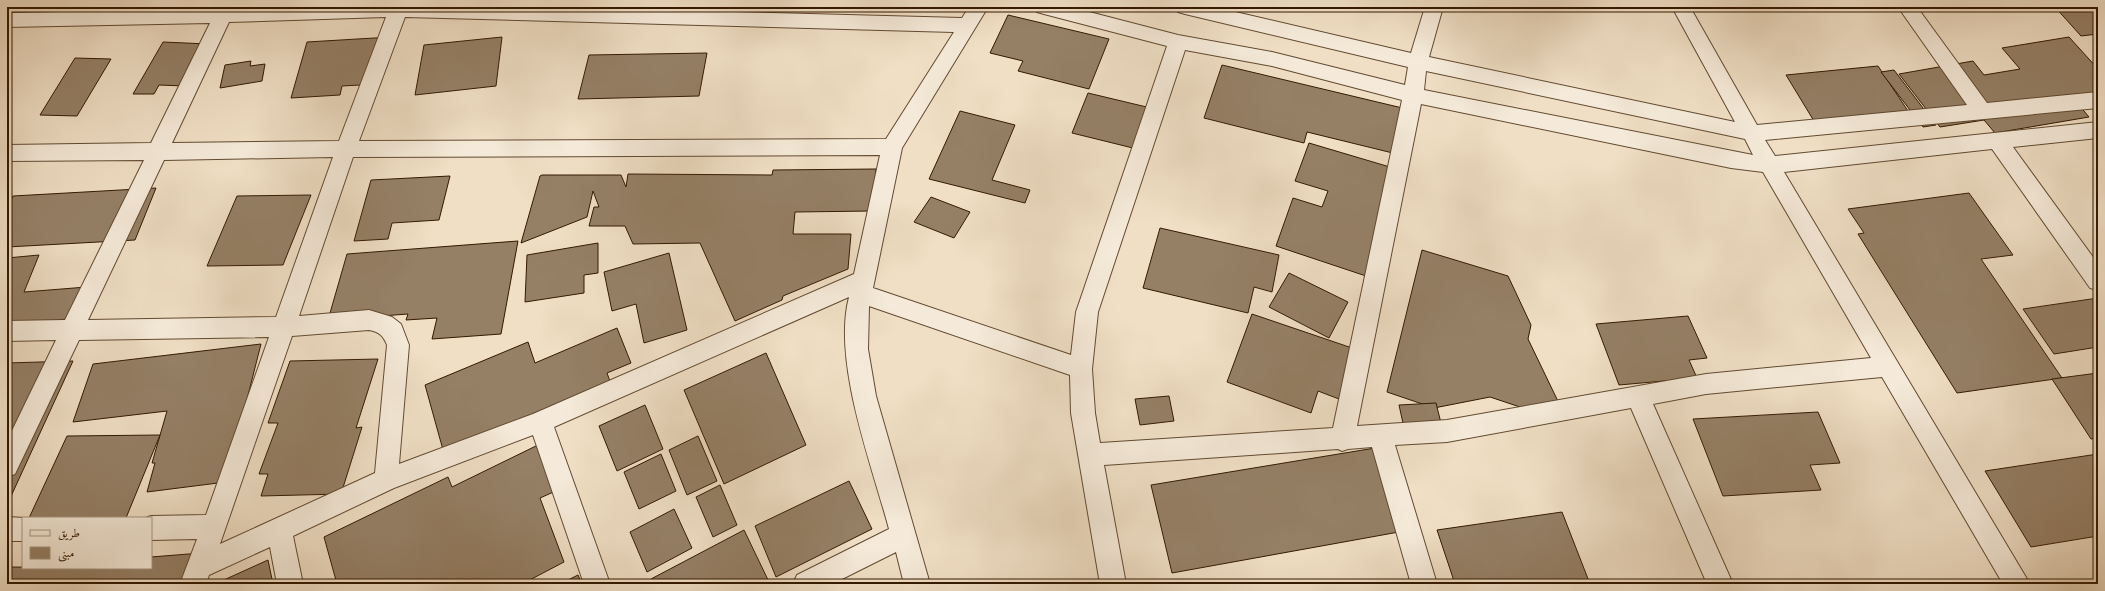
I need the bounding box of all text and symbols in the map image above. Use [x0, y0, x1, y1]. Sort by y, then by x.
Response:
legend [22, 517, 152, 569]
text: طريق [58, 526, 80, 541]
text: مبنى [58, 546, 74, 562]

